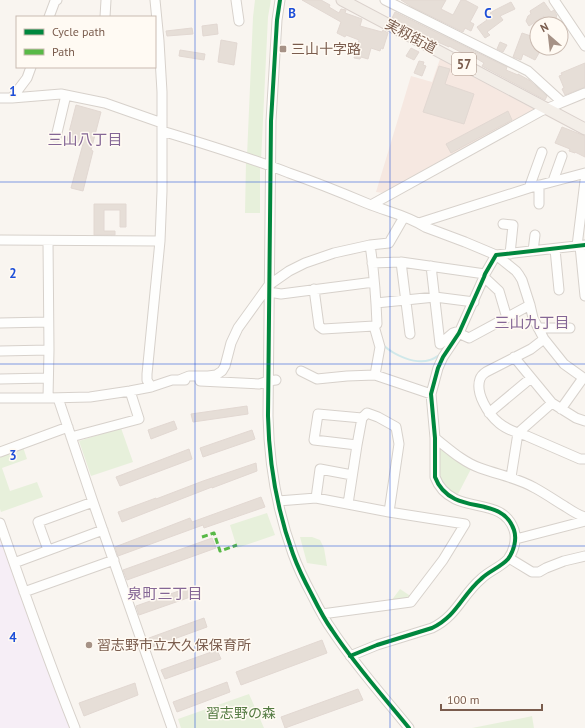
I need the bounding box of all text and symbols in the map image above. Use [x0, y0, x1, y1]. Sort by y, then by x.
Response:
text: B [288, 5, 296, 22]
text: C [484, 5, 492, 22]
street label: 実籾街道 [382, 15, 440, 57]
legend [16, 16, 156, 68]
north arrow [529, 16, 569, 56]
text: N [538, 19, 551, 35]
text: Cycle path [52, 24, 105, 39]
place label: 三山十字路 [291, 40, 361, 58]
text: Path [52, 44, 75, 59]
marker: 三山十字路 [278, 44, 288, 54]
road number: 57 [452, 53, 476, 75]
text: 1 [9, 83, 17, 100]
district label: 三山八丁目 [47, 130, 123, 149]
text: 2 [9, 265, 17, 282]
district label: 三山九丁目 [494, 313, 570, 332]
text: 3 [9, 447, 17, 464]
district label: 泉町三丁目 [127, 584, 203, 603]
text: 4 [9, 629, 17, 646]
place label: 習志野市立大久保保育所 [97, 636, 251, 654]
marker: 習志野市立大久保保育所 [84, 640, 94, 650]
scale bar [441, 686, 542, 712]
text: 100 m [447, 692, 480, 707]
park label: 習志野の森 [206, 704, 276, 722]

